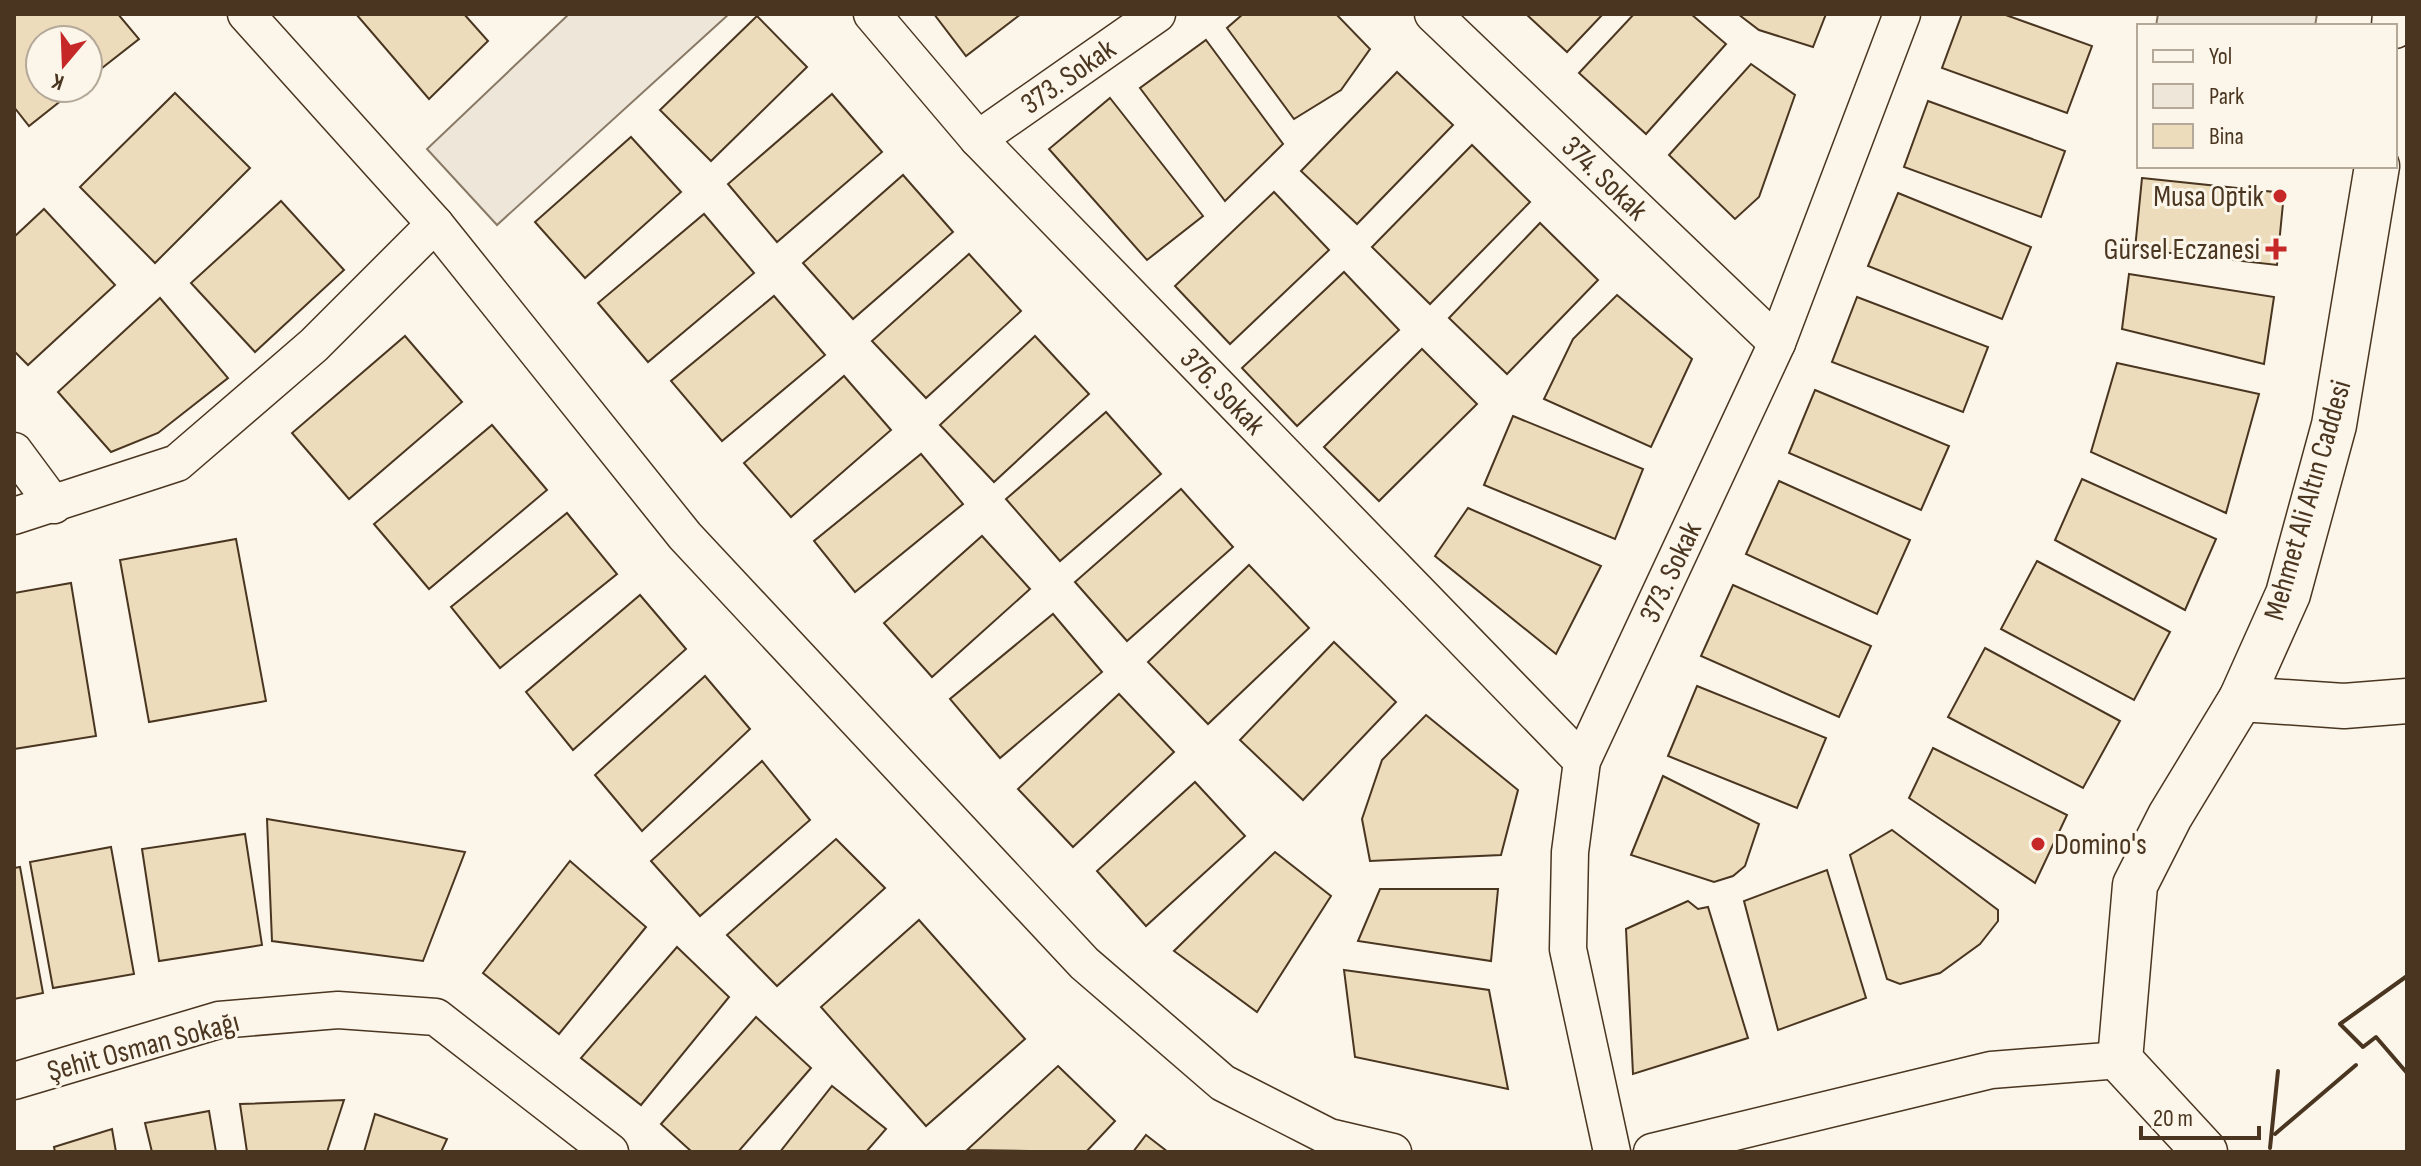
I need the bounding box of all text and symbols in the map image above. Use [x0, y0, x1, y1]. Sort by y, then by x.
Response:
north arrow [24, 24, 104, 104]
legend [2137, 24, 2397, 168]
street label: 373. Sokak [1014, 31, 1123, 122]
text: Yol [2209, 42, 2232, 71]
text: K [48, 67, 68, 96]
text: Park [2209, 82, 2244, 111]
text: Bina [2209, 122, 2244, 151]
street label: 374. Sokak [1554, 129, 1655, 229]
place label: Musa Optik [2153, 179, 2265, 215]
marker: Musa Optik [2271, 187, 2289, 205]
place label: Gürsel Eczanesi [2104, 232, 2260, 268]
marker: Gürsel Eczanesi [2267, 240, 2285, 258]
street label: 376. Sokak [1172, 341, 1273, 443]
street label: Mehmet Ali Altın Caddesi [2257, 376, 2359, 624]
street label: 373. Sokak [1632, 516, 1710, 629]
place label: Domino's [2054, 827, 2147, 863]
marker: Domino's [2029, 835, 2047, 853]
street label: Şehit Osman Sokağı [43, 1004, 243, 1090]
scale bar [2141, 1090, 2259, 1140]
text: 20 m [2153, 1104, 2193, 1133]

